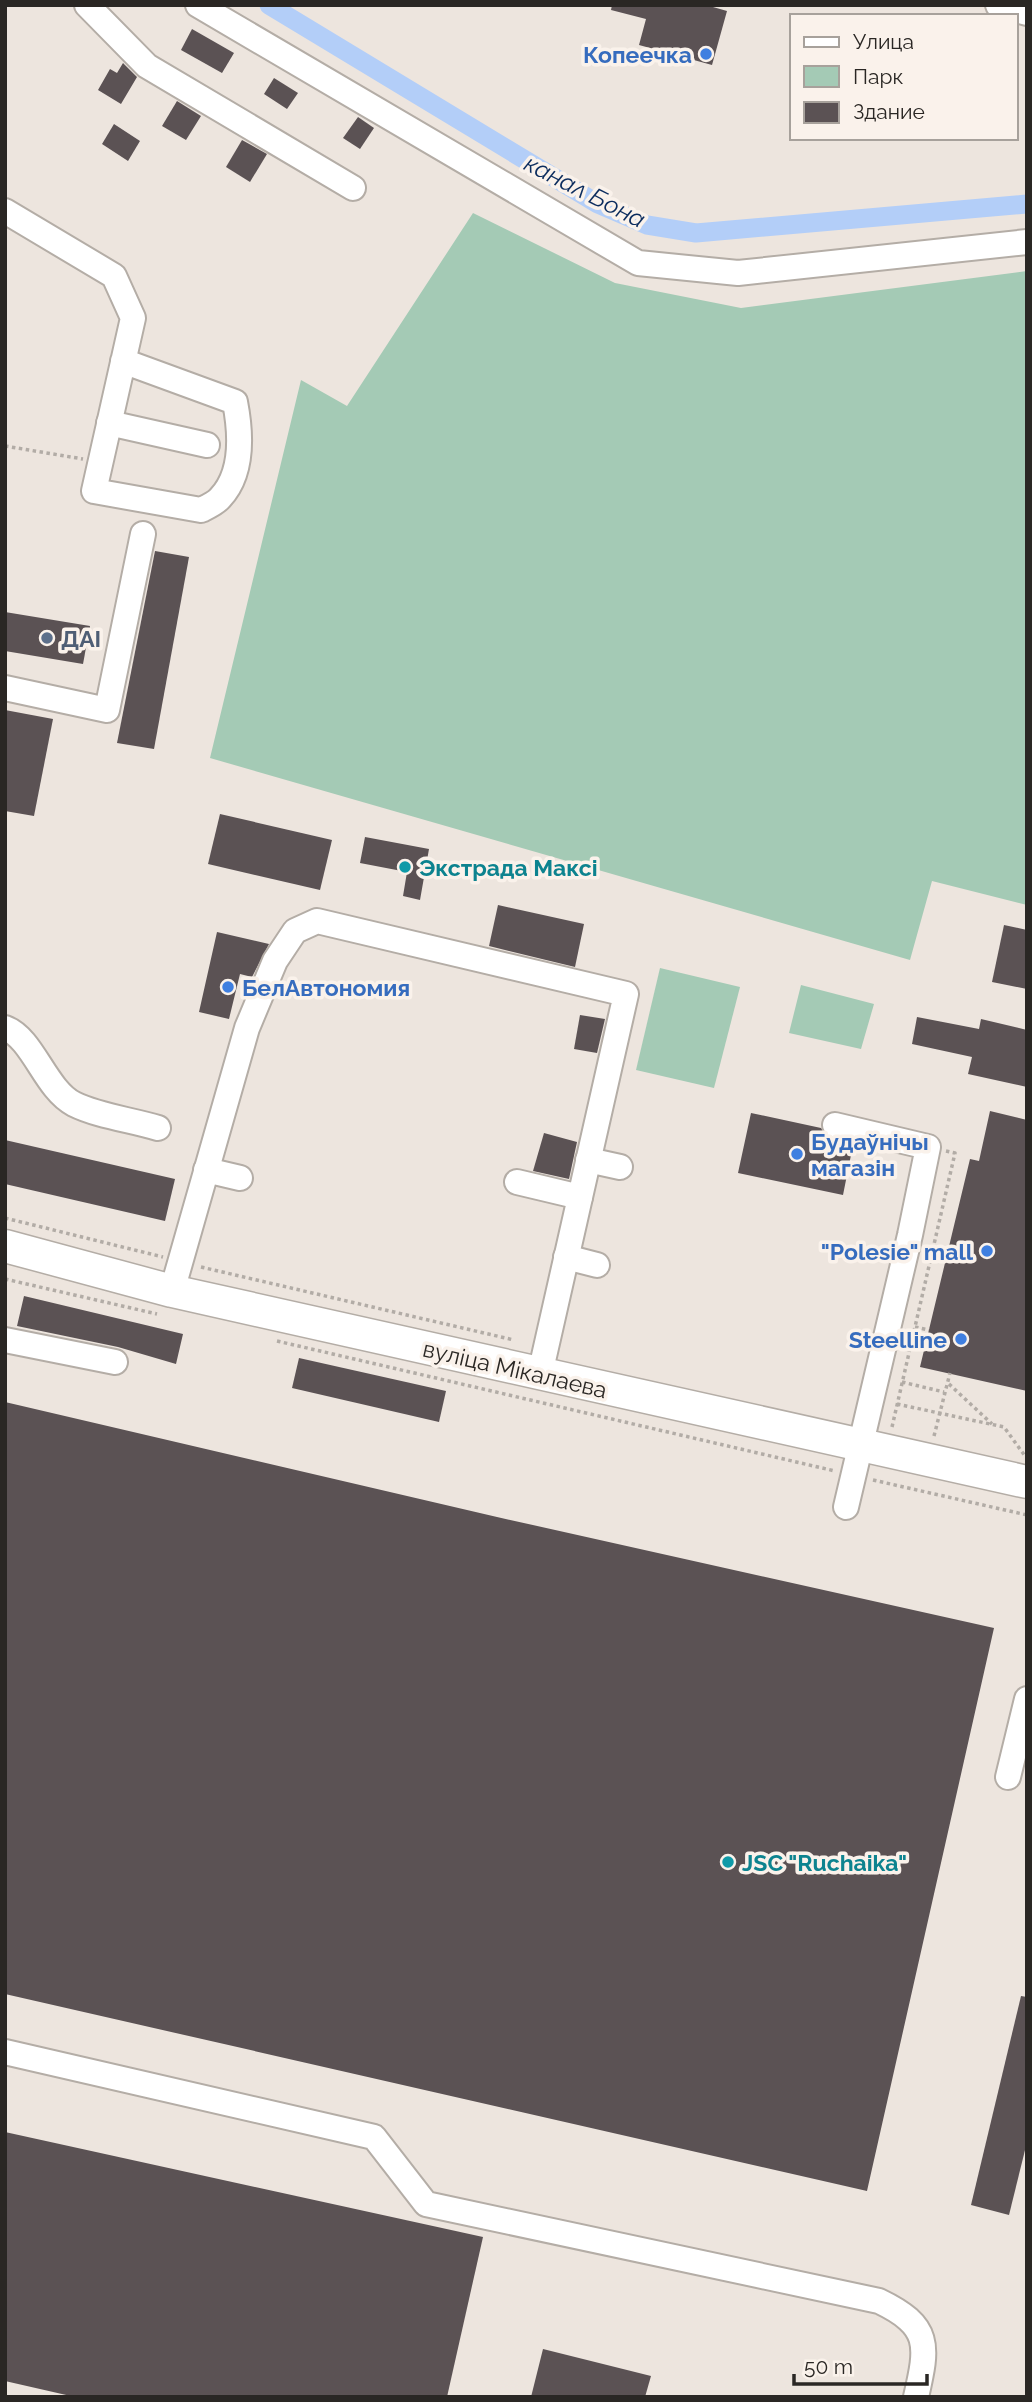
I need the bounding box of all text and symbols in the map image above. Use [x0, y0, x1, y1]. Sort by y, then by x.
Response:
legend [790, 14, 1018, 140]
text: Улица [853, 29, 914, 54]
place label: Копеечка [583, 41, 692, 68]
marker: Копеечка [698, 46, 714, 62]
text: Парк [853, 64, 903, 89]
text: Здание [853, 99, 925, 124]
water label: канал Бона [520, 148, 650, 234]
place label: ДАІ [61, 625, 101, 652]
marker: ДАІ [39, 630, 55, 646]
place label: Экстрада Максі [419, 854, 598, 881]
marker: Экстрада Максі [397, 859, 413, 875]
place label: БелАвтономия [242, 974, 410, 1001]
marker: БелАвтономия [220, 979, 236, 995]
place label: Будаўнічы магазін [811, 1128, 929, 1181]
marker: Будаўнічы магазін [789, 1146, 805, 1162]
place label: "Polesie" mall [821, 1238, 974, 1265]
marker: "Polesie" mall [979, 1243, 995, 1259]
place label: Steelline [849, 1326, 947, 1353]
marker: Steelline [953, 1331, 969, 1347]
street label: вуліца Мікалаева [420, 1335, 610, 1403]
place label: JSC "Ruchaika" [742, 1849, 907, 1876]
marker: JSC "Ruchaika" [720, 1854, 736, 1870]
scale bar [794, 2342, 927, 2386]
text: 50 m [804, 2354, 853, 2379]

